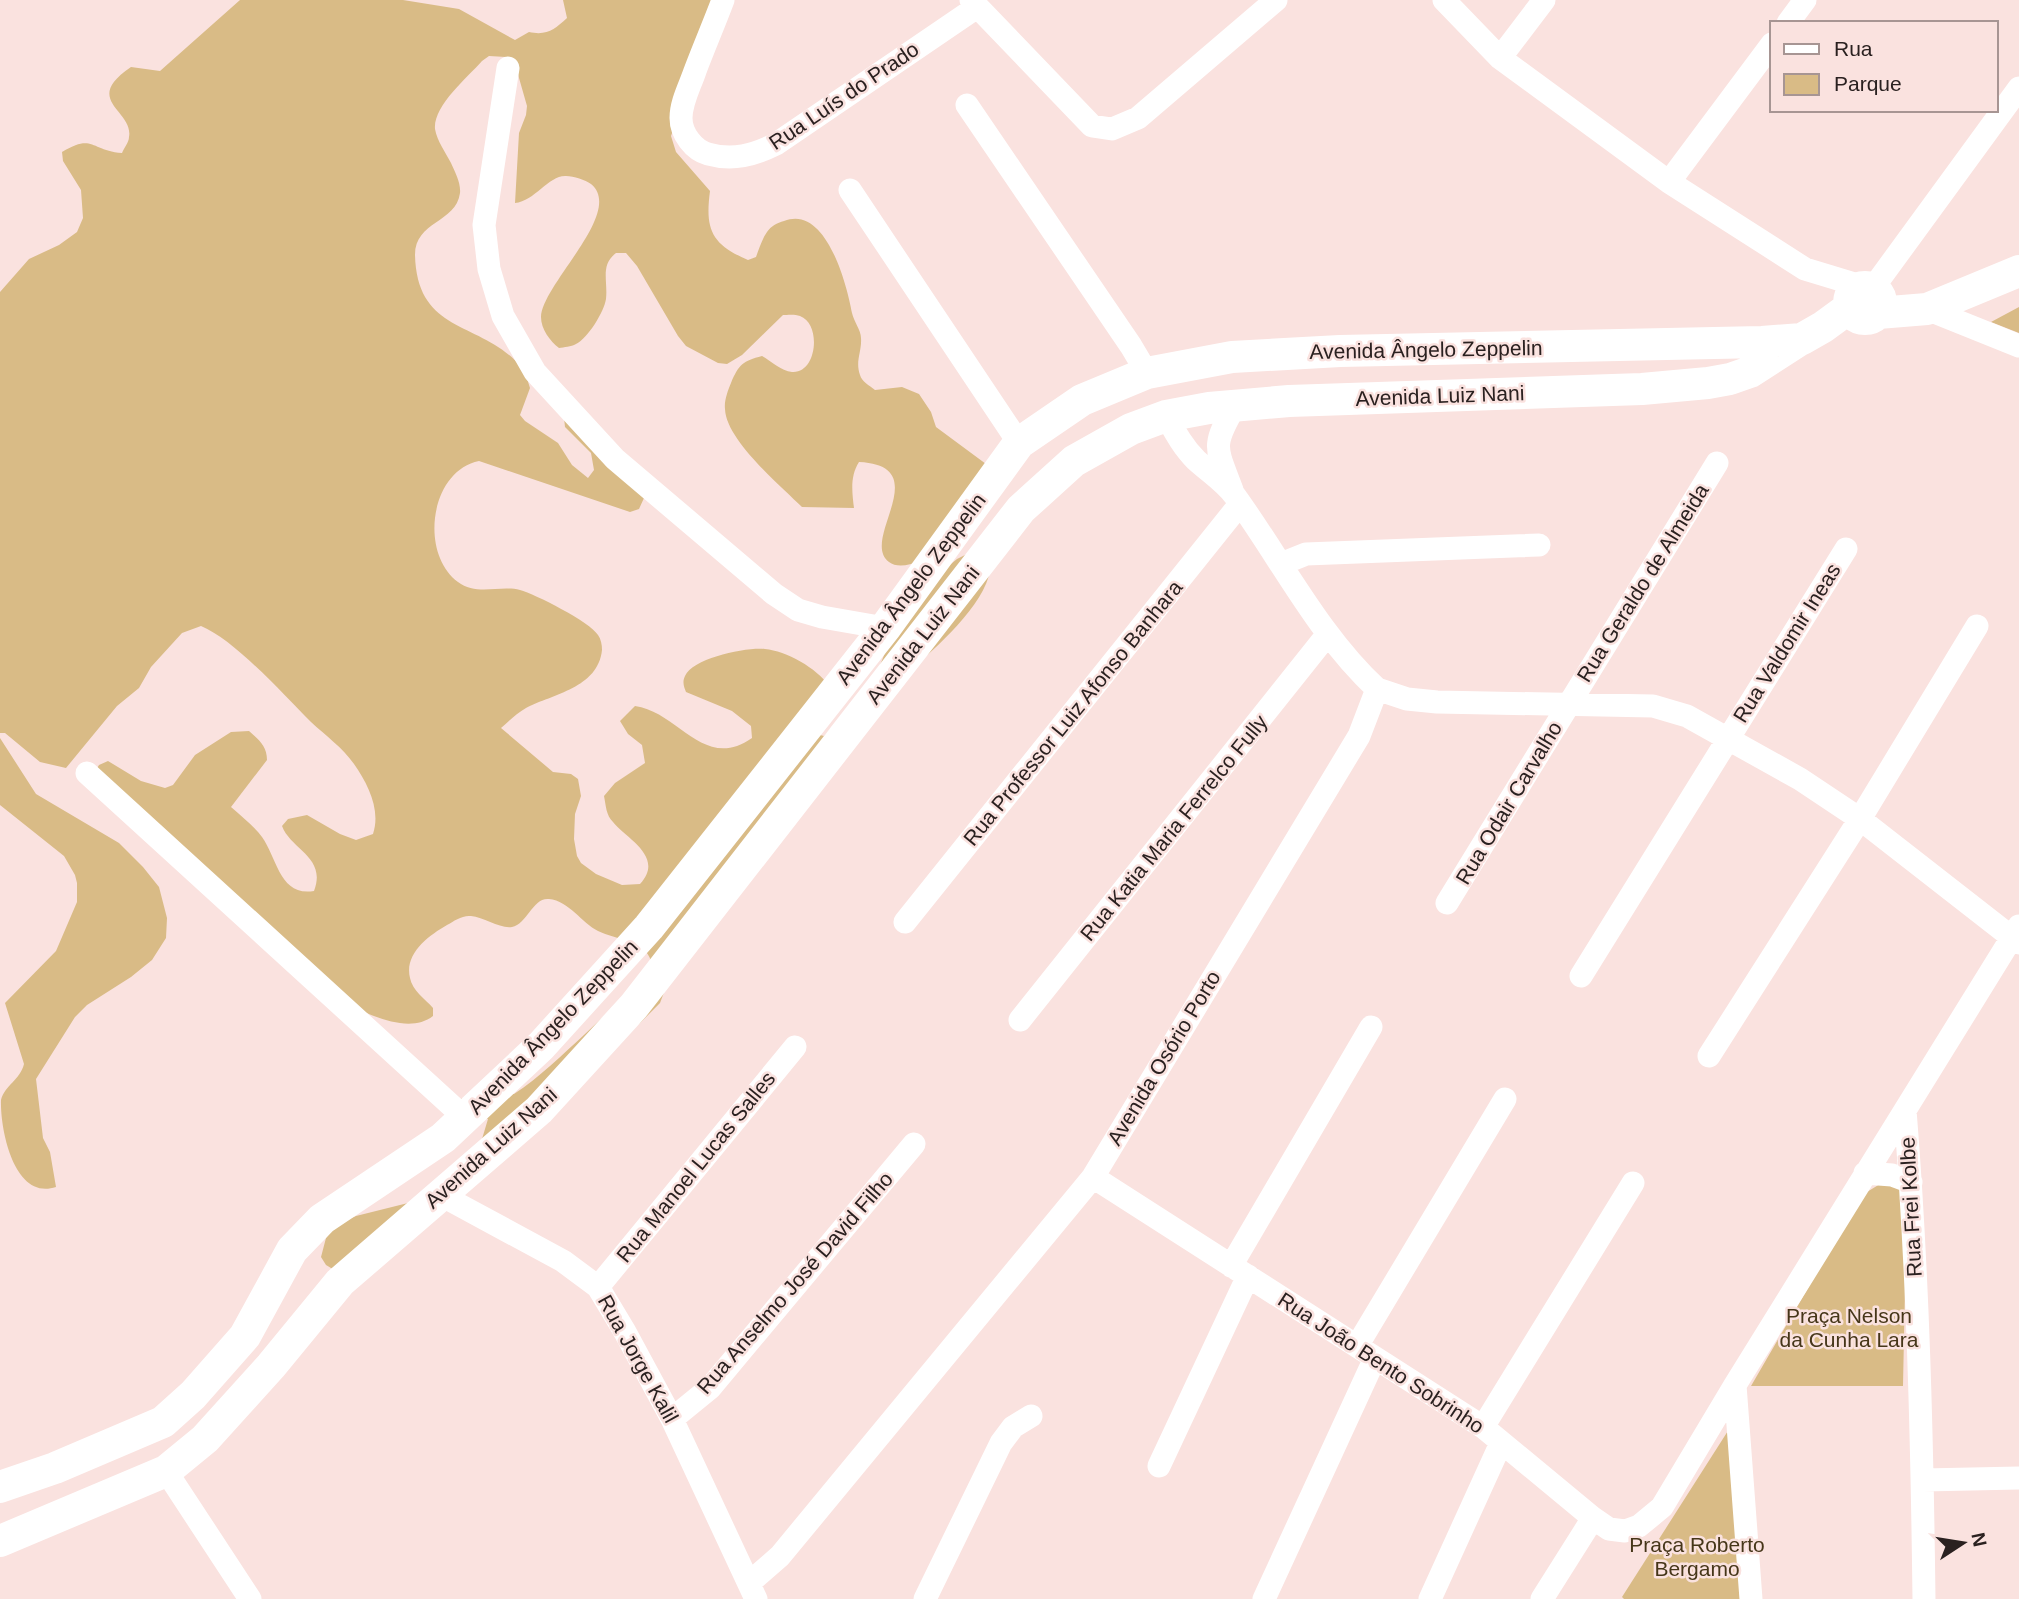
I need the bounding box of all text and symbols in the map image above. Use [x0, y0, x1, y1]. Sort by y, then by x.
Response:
legend [1770, 21, 1998, 112]
street label: Rua Luís do Prado [765, 37, 923, 154]
text: Rua [1834, 37, 1873, 60]
text: Parque [1834, 72, 1902, 95]
street label: Avenida Ângelo Zeppelin [1309, 336, 1543, 363]
street label: Avenida Luiz Nani [1355, 381, 1525, 410]
street label: Rua Geraldo de Almeida [1572, 479, 1713, 686]
street label: Avenida Ângelo Zeppelin [831, 489, 990, 689]
street label: Rua Valdomir Ineas [1728, 559, 1845, 726]
street label: Avenida Luiz Nani [862, 561, 984, 708]
street label: Rua Professor Luiz Afonso Banhara [959, 575, 1187, 850]
street label: Rua Katia Maria Ferrelco Fully [1075, 710, 1272, 945]
street label: Rua Odair Carvalho [1451, 717, 1566, 888]
street label: Avenida Ângelo Zeppelin [463, 935, 642, 1118]
street label: Avenida Osório Porto [1102, 966, 1225, 1149]
street label: Rua Manoel Lucas Salles [612, 1067, 779, 1266]
street label: Avenida Luiz Nani [420, 1083, 561, 1213]
street label: Rua Frei Kolbe [1895, 1136, 1926, 1278]
street label: Rua Anselmo José David Filho [692, 1167, 897, 1398]
street label: Rua João Bento Sobrinho [1274, 1287, 1488, 1438]
street label: Rua Jorge Kalil [594, 1291, 683, 1427]
park label: Praça Nelson da Cunha Lara [1780, 1304, 1919, 1351]
north arrow [1928, 1508, 1998, 1578]
text: N [1967, 1531, 1991, 1548]
park label: Praça Roberto Bergamo [1629, 1533, 1765, 1580]

